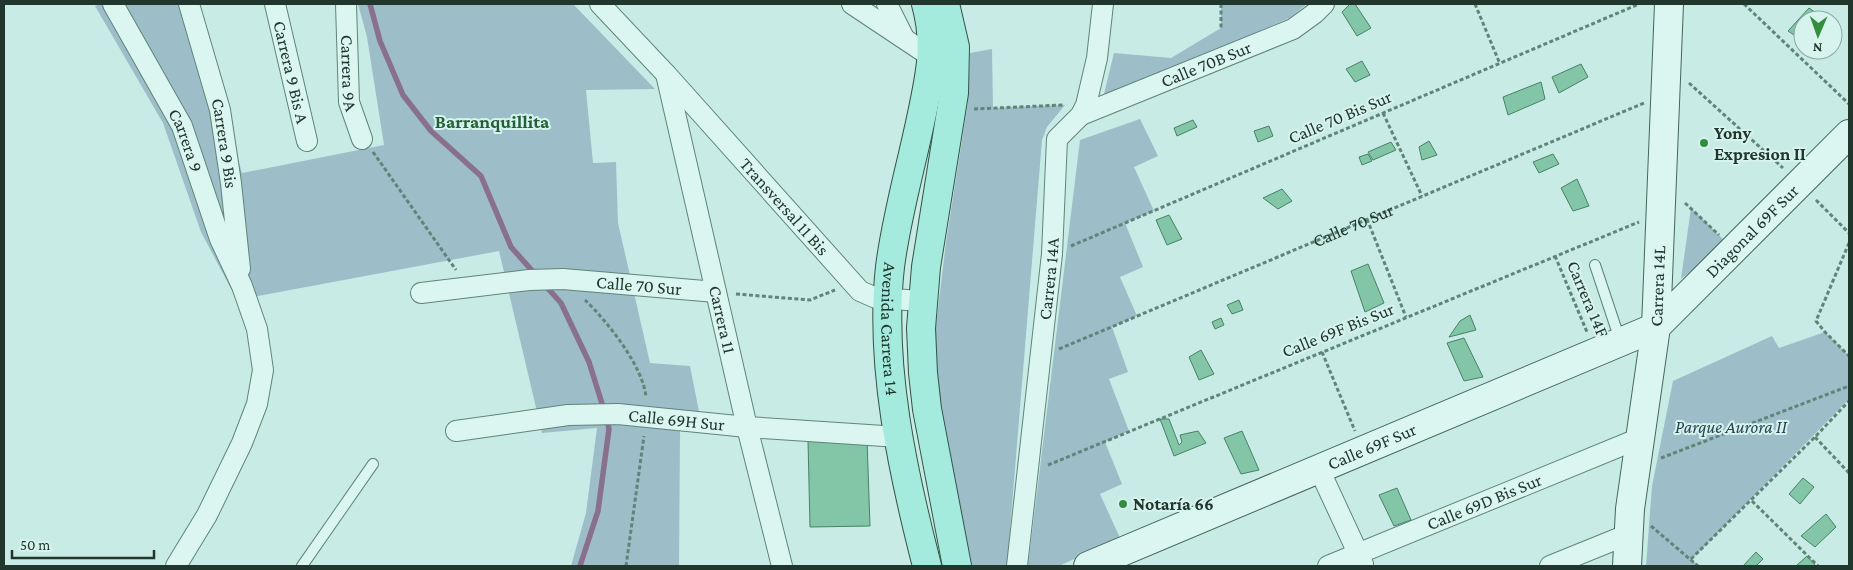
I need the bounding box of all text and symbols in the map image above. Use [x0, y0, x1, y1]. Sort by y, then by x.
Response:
north arrow [1793, 10, 1843, 60]
street label: Carrera 9 Bis A [269, 19, 313, 126]
street label: Carrera 9A [337, 35, 362, 115]
street label: Calle 70B Sur [1158, 37, 1255, 91]
text: N [1812, 40, 1823, 56]
street label: Calle 70 Bis Sur [1285, 86, 1395, 148]
street label: Carrera 9 Bis [207, 96, 241, 189]
street label: Carrera 9 [164, 105, 207, 175]
district label: Barranquillita [435, 111, 550, 132]
place label: Yony Expresion II [1714, 123, 1806, 164]
marker: Yony Expresion II [1698, 137, 1710, 149]
street label: Transversal 11 Bis [736, 154, 833, 259]
street label: Diagonal 69F Sur [1701, 180, 1803, 282]
street label: Calle 70 Sur [1310, 199, 1397, 251]
street label: Carrera 14A [1035, 237, 1063, 321]
street label: Carrera 14L [1646, 245, 1669, 327]
street label: Carrera 14F [1563, 258, 1613, 340]
street label: Avenida Carrera 14 [877, 261, 902, 397]
street label: Calle 70 Sur [595, 272, 683, 299]
street label: Carrera 11 [705, 284, 740, 355]
street label: Calle 69F Bis Sur [1279, 298, 1398, 362]
street label: Calle 69H Sur [627, 405, 726, 435]
park label: Parque Aurora II [1675, 417, 1787, 437]
street label: Calle 69F Sur [1325, 419, 1420, 474]
street label: Calle 69D Bis Sur [1424, 469, 1545, 534]
place label: Notaría 66 [1133, 494, 1214, 514]
marker: Notaría 66 [1117, 498, 1129, 510]
scale bar [12, 528, 155, 560]
text: 50 m [20, 537, 50, 553]

